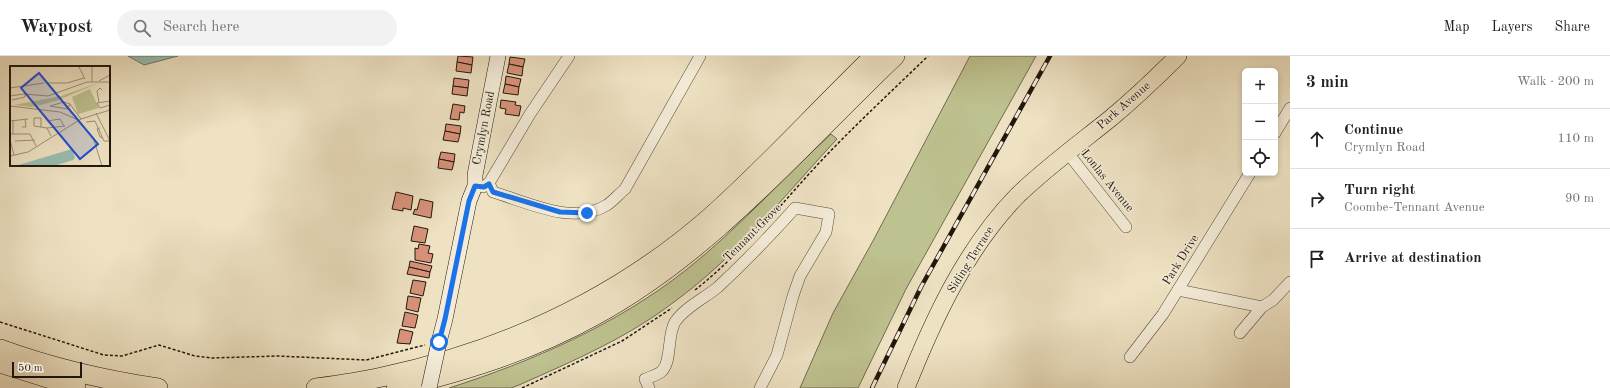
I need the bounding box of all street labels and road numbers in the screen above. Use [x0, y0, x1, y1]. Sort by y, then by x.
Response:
street label: Park Avenue [1095, 79, 1153, 132]
street label: Crymlyn Road [471, 90, 497, 166]
street label: Lonlas Avenue [1078, 148, 1136, 215]
street label: Tennant Grove [722, 201, 785, 264]
street label: Siding Terrace [946, 224, 997, 296]
street label: Park Drive [1161, 232, 1201, 287]

